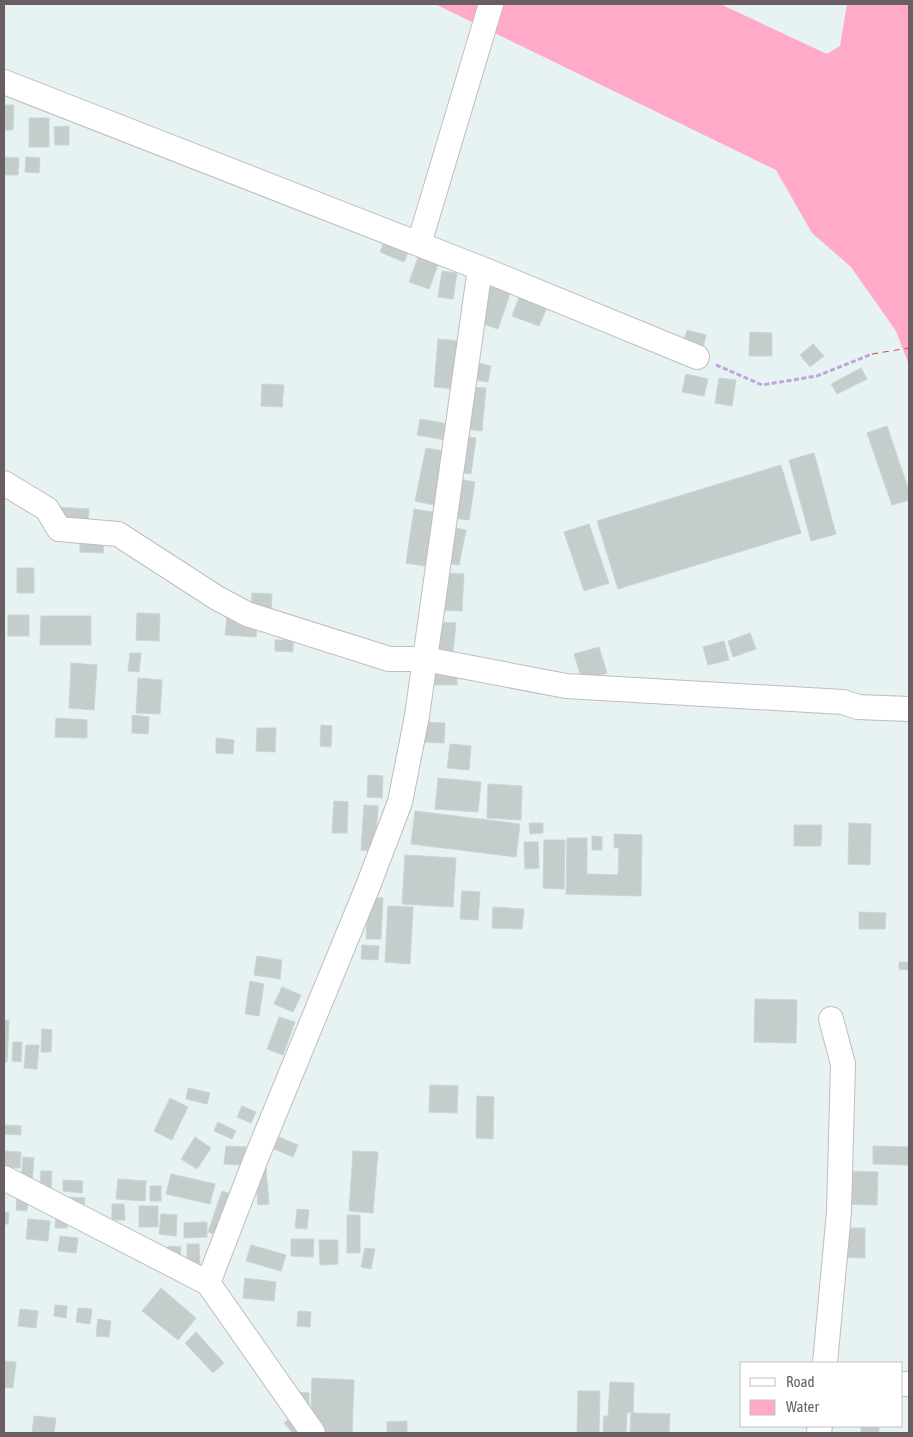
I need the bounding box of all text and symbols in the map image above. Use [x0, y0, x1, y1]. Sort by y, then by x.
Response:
legend [740, 1362, 903, 1427]
text: Road [786, 1373, 815, 1390]
text: Water [786, 1398, 819, 1415]

